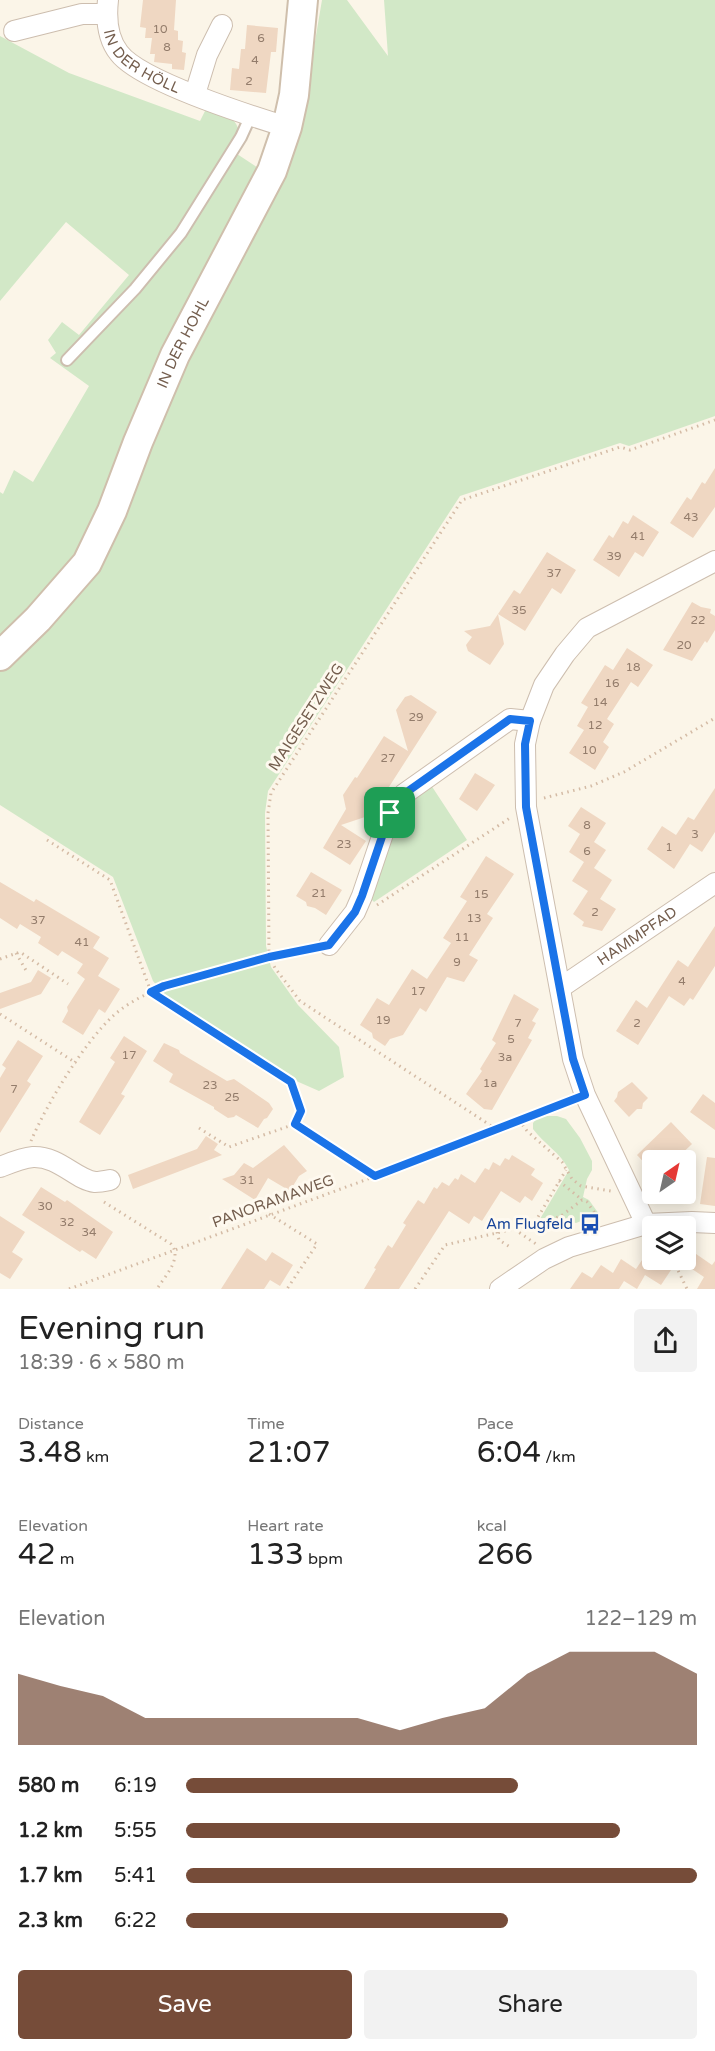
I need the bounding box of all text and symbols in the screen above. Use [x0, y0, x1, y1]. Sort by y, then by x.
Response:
house number: 10 [152, 22, 168, 36]
street label: IN DER HÖLL [100, 28, 183, 97]
house number: 6 [257, 31, 265, 45]
house number: 8 [163, 40, 171, 54]
house number: 4 [251, 53, 259, 67]
house number: 2 [245, 74, 253, 88]
street label: IN DER HOHL [153, 294, 213, 391]
house number: 43 [683, 510, 699, 524]
house number: 41 [630, 529, 646, 543]
house number: 39 [606, 549, 622, 563]
house number: 37 [546, 566, 562, 580]
house number: 35 [511, 603, 527, 617]
house number: 22 [690, 613, 706, 627]
house number: 20 [676, 638, 692, 652]
street label: MAIGESETZWEG [265, 660, 347, 774]
house number: 18 [625, 660, 641, 674]
house number: 16 [604, 676, 620, 690]
house number: 14 [592, 695, 608, 709]
house number: 29 [408, 710, 424, 724]
house number: 12 [587, 718, 603, 732]
house number: 10 [581, 743, 597, 757]
house number: 27 [380, 751, 396, 765]
pin [364, 787, 415, 838]
icon: arrive [373, 796, 406, 829]
house number: 8 [583, 818, 591, 832]
house number: 3 [691, 827, 699, 841]
house number: 23 [336, 837, 352, 851]
house number: 1 [665, 840, 673, 854]
house number: 6 [583, 844, 591, 858]
house number: 21 [311, 886, 327, 900]
house number: 15 [473, 887, 489, 901]
street label: HAMMPFAD [594, 902, 680, 969]
house number: 2 [591, 905, 599, 919]
house number: 13 [466, 911, 482, 925]
house number: 37 [30, 913, 46, 927]
house number: 11 [454, 930, 470, 944]
house number: 41 [74, 935, 90, 949]
house number: 9 [453, 955, 461, 969]
house number: 4 [678, 974, 686, 988]
house number: 17 [410, 984, 426, 998]
house number: 19 [375, 1013, 391, 1027]
house number: 7 [514, 1016, 522, 1030]
house number: 2 [633, 1016, 641, 1030]
house number: 5 [507, 1032, 515, 1046]
house number: 17 [121, 1048, 137, 1062]
house number: 3a [498, 1050, 512, 1064]
house number: 1a [483, 1076, 497, 1090]
house number: 23 [202, 1078, 218, 1092]
house number: 7 [10, 1082, 18, 1096]
house number: 25 [224, 1090, 240, 1104]
north arrow [642, 1150, 696, 1204]
map controls [642, 1150, 696, 1270]
street label: PANORAMAWEG [210, 1171, 336, 1231]
house number: 31 [239, 1173, 255, 1187]
house number: 30 [37, 1199, 53, 1213]
bus stop icon: Am Flugfeld [578, 1212, 602, 1236]
house number: 32 [59, 1215, 75, 1229]
place label: Am Flugfeld [486, 1215, 573, 1233]
button: layers [642, 1216, 696, 1270]
house number: 34 [81, 1225, 97, 1239]
text: Evening run [18, 1309, 205, 1348]
button: share [634, 1309, 697, 1372]
text: 18:39 · 6 × 580 m [18, 1351, 185, 1375]
text: Distance [18, 1414, 84, 1434]
text: Time [247, 1414, 285, 1434]
text: Pace [477, 1414, 514, 1434]
text: 3.48 [18, 1434, 82, 1471]
text: 21:07 [247, 1434, 331, 1471]
text: 6:04 [477, 1434, 541, 1471]
text: km [82, 1447, 109, 1467]
text: /km [541, 1447, 576, 1467]
text: Elevation [18, 1516, 88, 1536]
text: Heart rate [247, 1516, 324, 1536]
text: kcal [477, 1516, 507, 1536]
text: 42 [18, 1536, 56, 1573]
text: 133 [247, 1536, 304, 1573]
text: 266 [477, 1536, 533, 1573]
text: m [56, 1549, 75, 1569]
text: bpm [304, 1549, 343, 1569]
text: Elevation [18, 1607, 105, 1631]
text: 122–129 m [584, 1607, 697, 1631]
text: 580 m [18, 1774, 79, 1798]
text: 6:19 [114, 1774, 157, 1798]
text: 1.2 km [18, 1819, 83, 1843]
text: 5:55 [114, 1819, 157, 1843]
text: 1.7 km [18, 1864, 83, 1888]
text: 5:41 [114, 1864, 157, 1888]
text: 2.3 km [18, 1909, 83, 1933]
text: 6:22 [114, 1909, 157, 1933]
button: Save [18, 1970, 352, 2039]
button: Share [364, 1970, 697, 2039]

